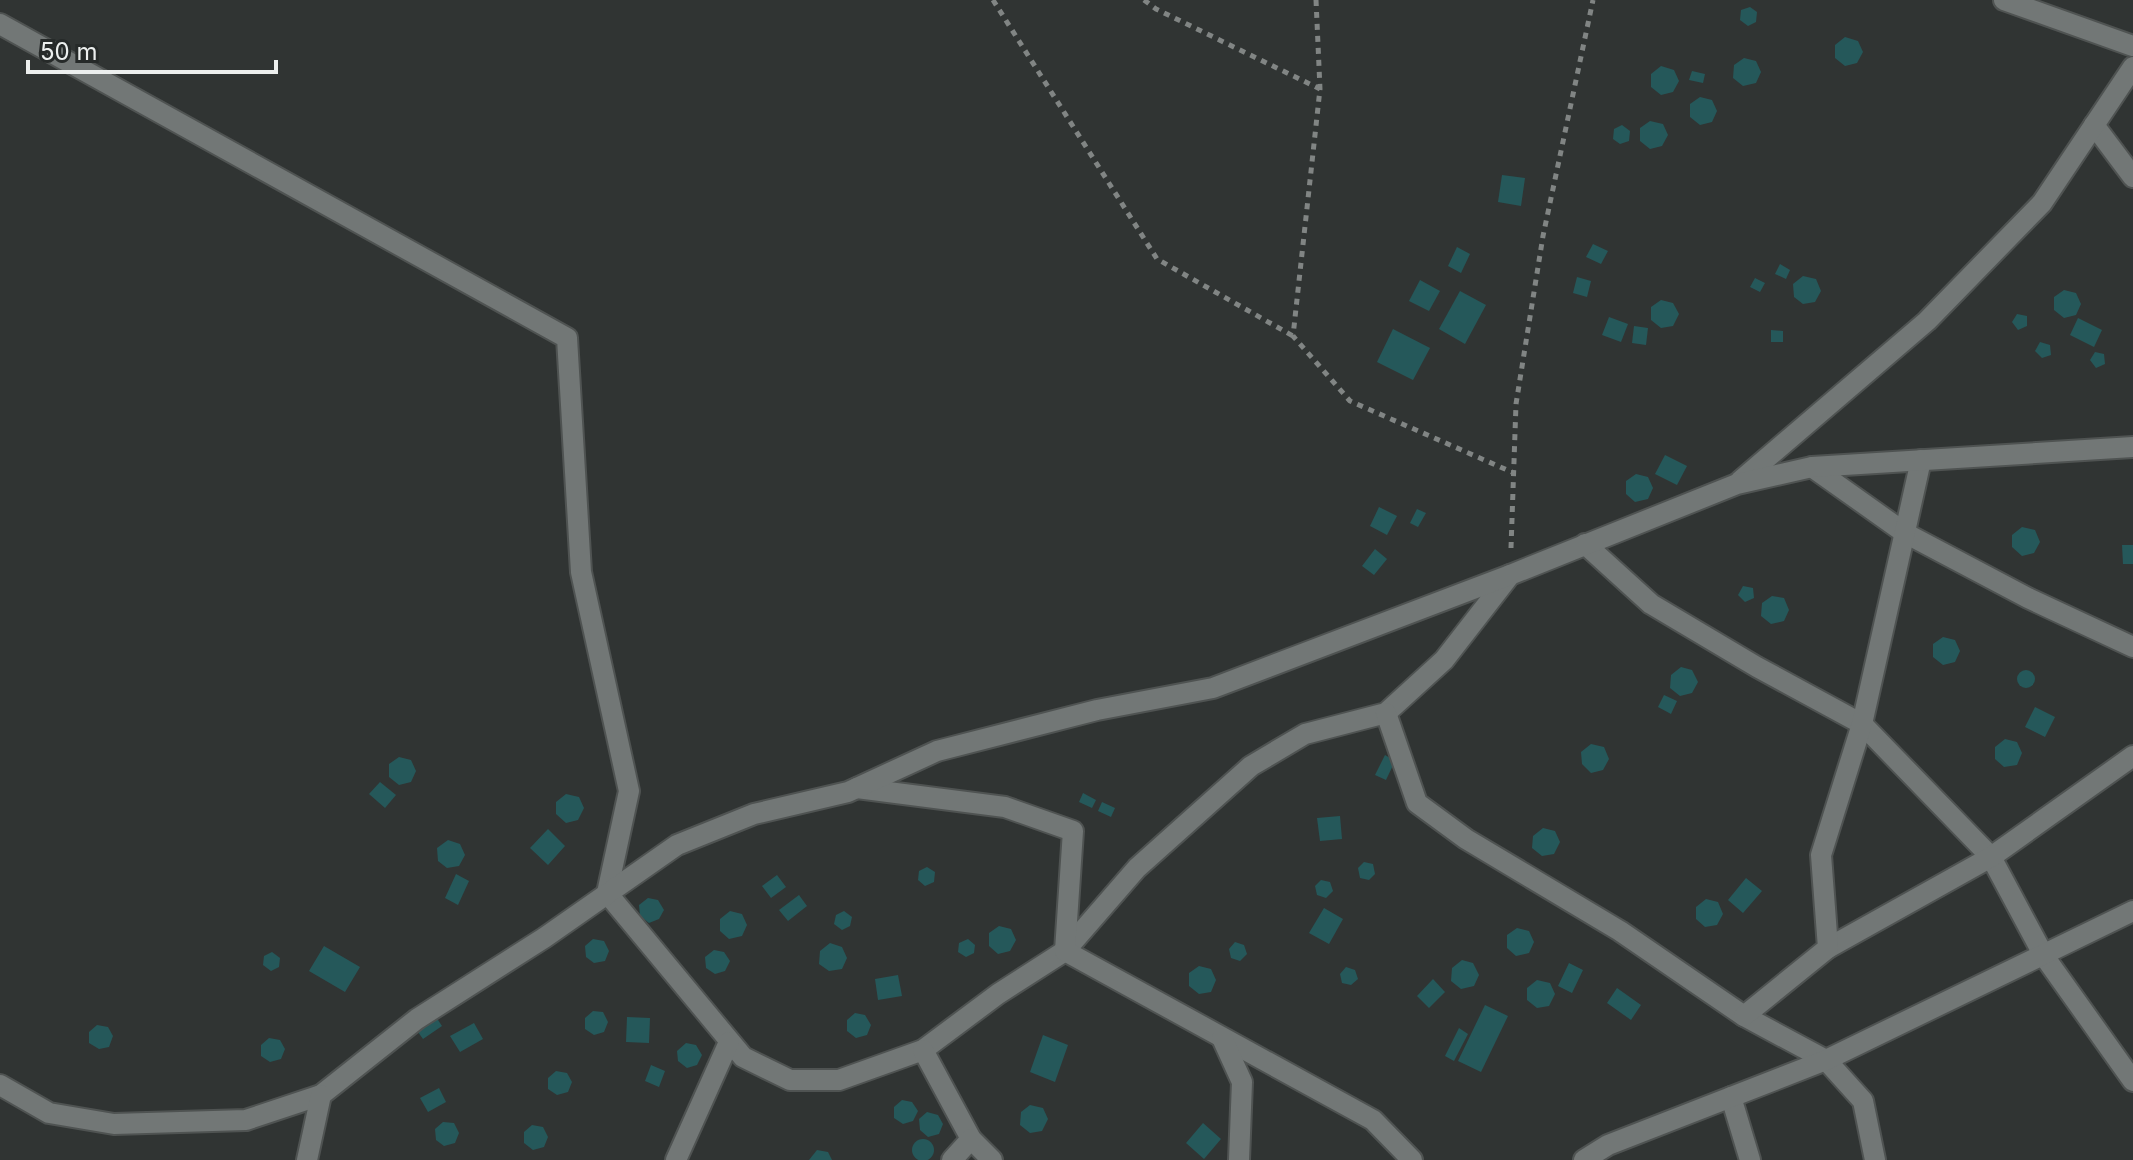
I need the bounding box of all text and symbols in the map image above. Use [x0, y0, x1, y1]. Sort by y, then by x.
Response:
scale bar [28, 24, 276, 74]
text: 50 m [40, 37, 98, 66]

